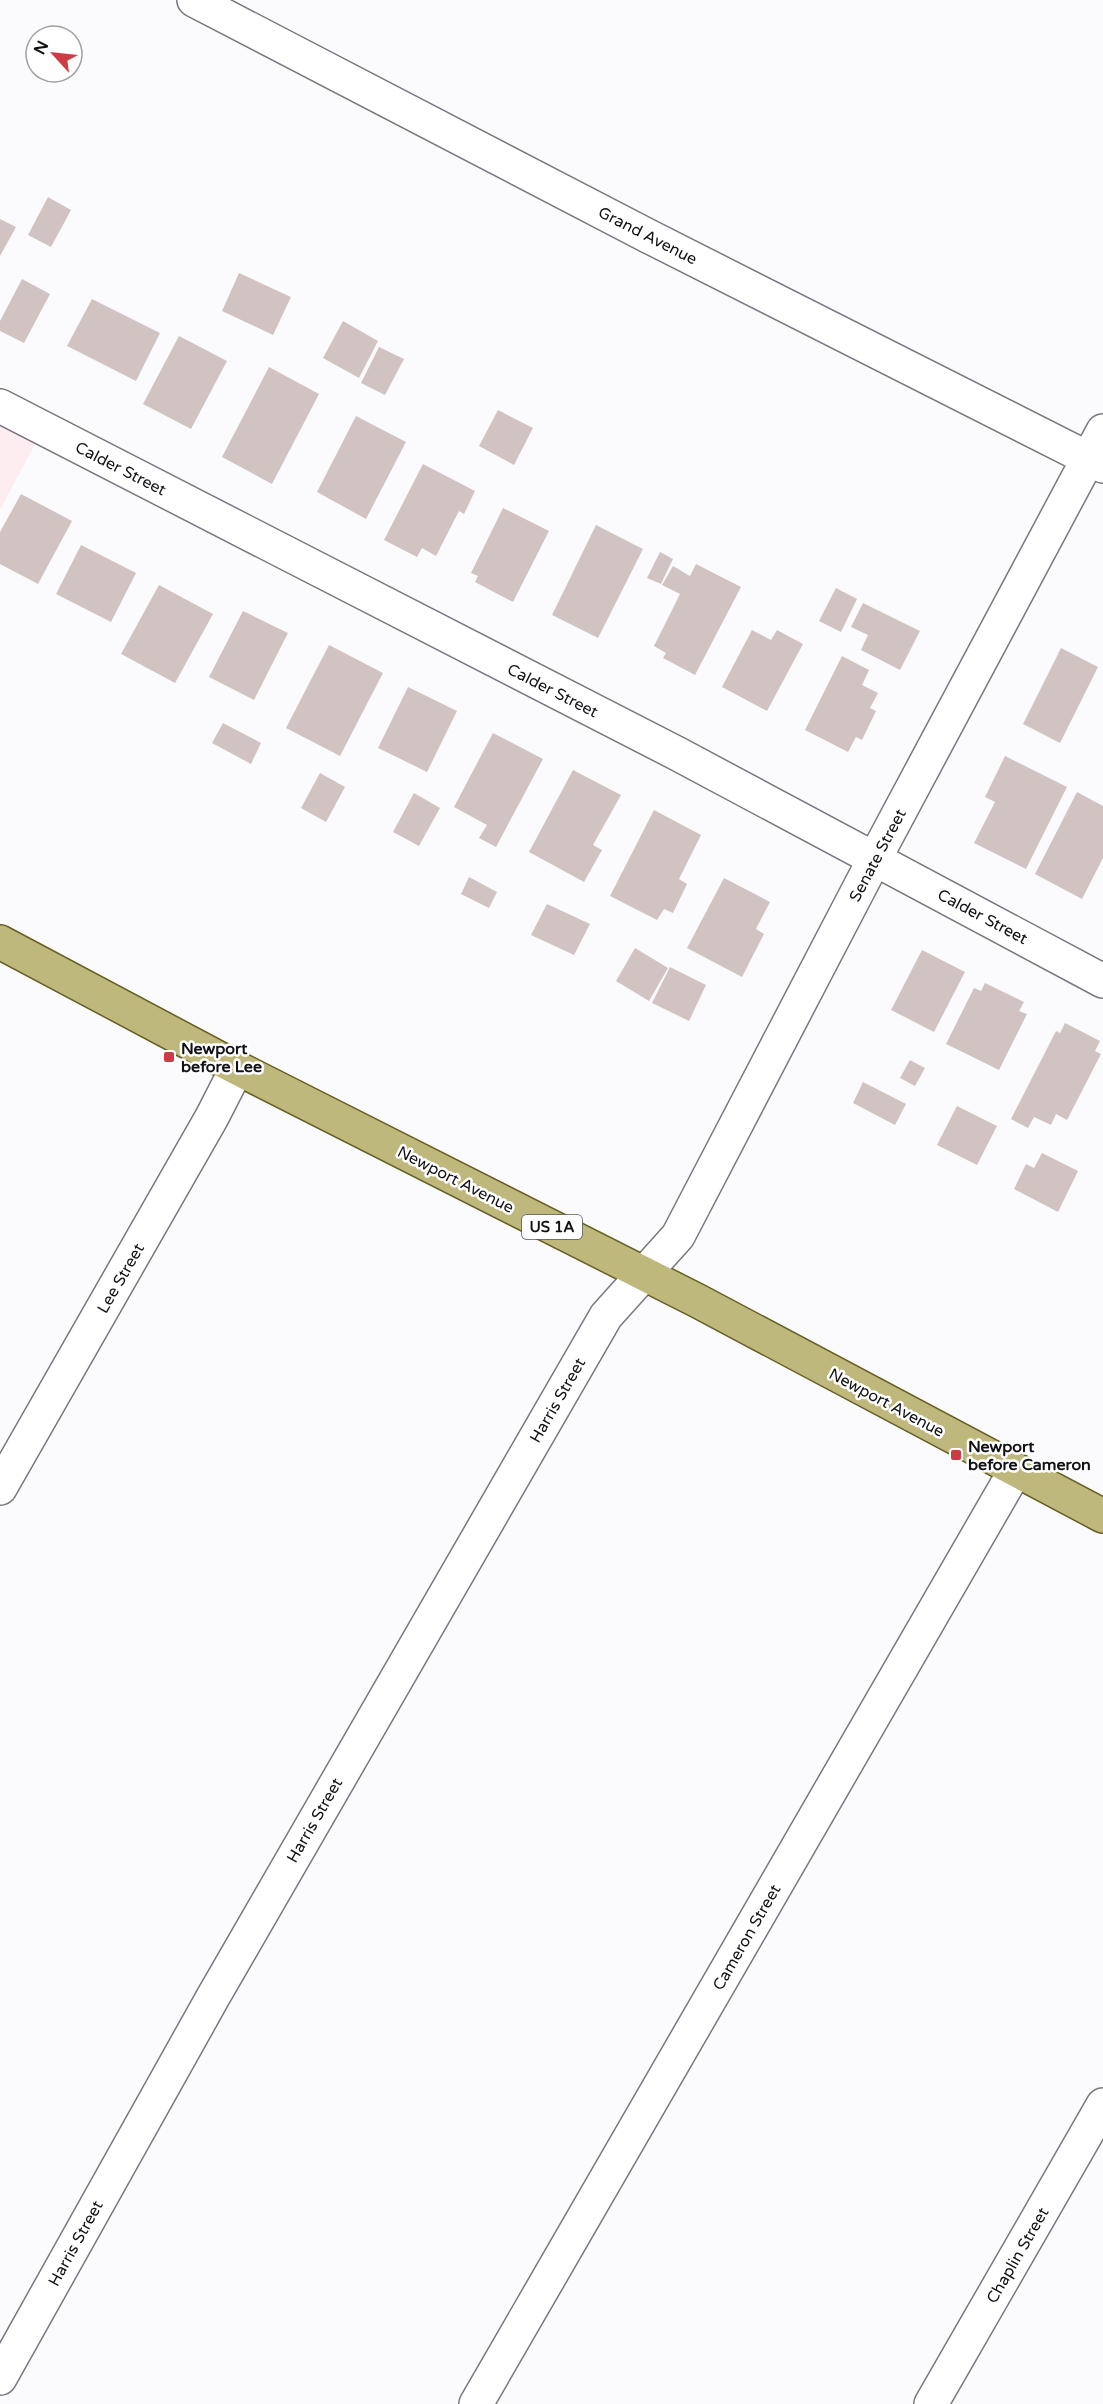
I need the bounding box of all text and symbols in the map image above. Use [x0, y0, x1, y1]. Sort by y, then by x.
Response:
north arrow [24, 24, 84, 84]
text: N [30, 37, 53, 58]
street label: Grand Avenue [595, 202, 700, 269]
street label: Calder Street [72, 437, 169, 500]
street label: Calder Street [504, 659, 601, 722]
street label: Senate Street [845, 806, 911, 905]
street label: Calder Street [934, 885, 1031, 949]
place label: Newport before Lee [181, 1039, 262, 1077]
marker: Newport before Lee [162, 1050, 176, 1064]
street label: Newport Avenue [394, 1142, 517, 1218]
road number: US 1A [522, 1215, 582, 1239]
street label: Lee Street [93, 1240, 149, 1317]
street label: Harris Street [525, 1354, 590, 1447]
street label: Newport Avenue [825, 1364, 948, 1442]
place label: Newport before Cameron [968, 1437, 1091, 1475]
marker: Newport before Cameron [949, 1448, 963, 1462]
street label: Harris Street [282, 1774, 347, 1867]
street label: Cameron Street [708, 1881, 785, 1994]
street label: Harris Street [44, 2197, 108, 2290]
street label: Chaplin Street [982, 2204, 1053, 2307]

